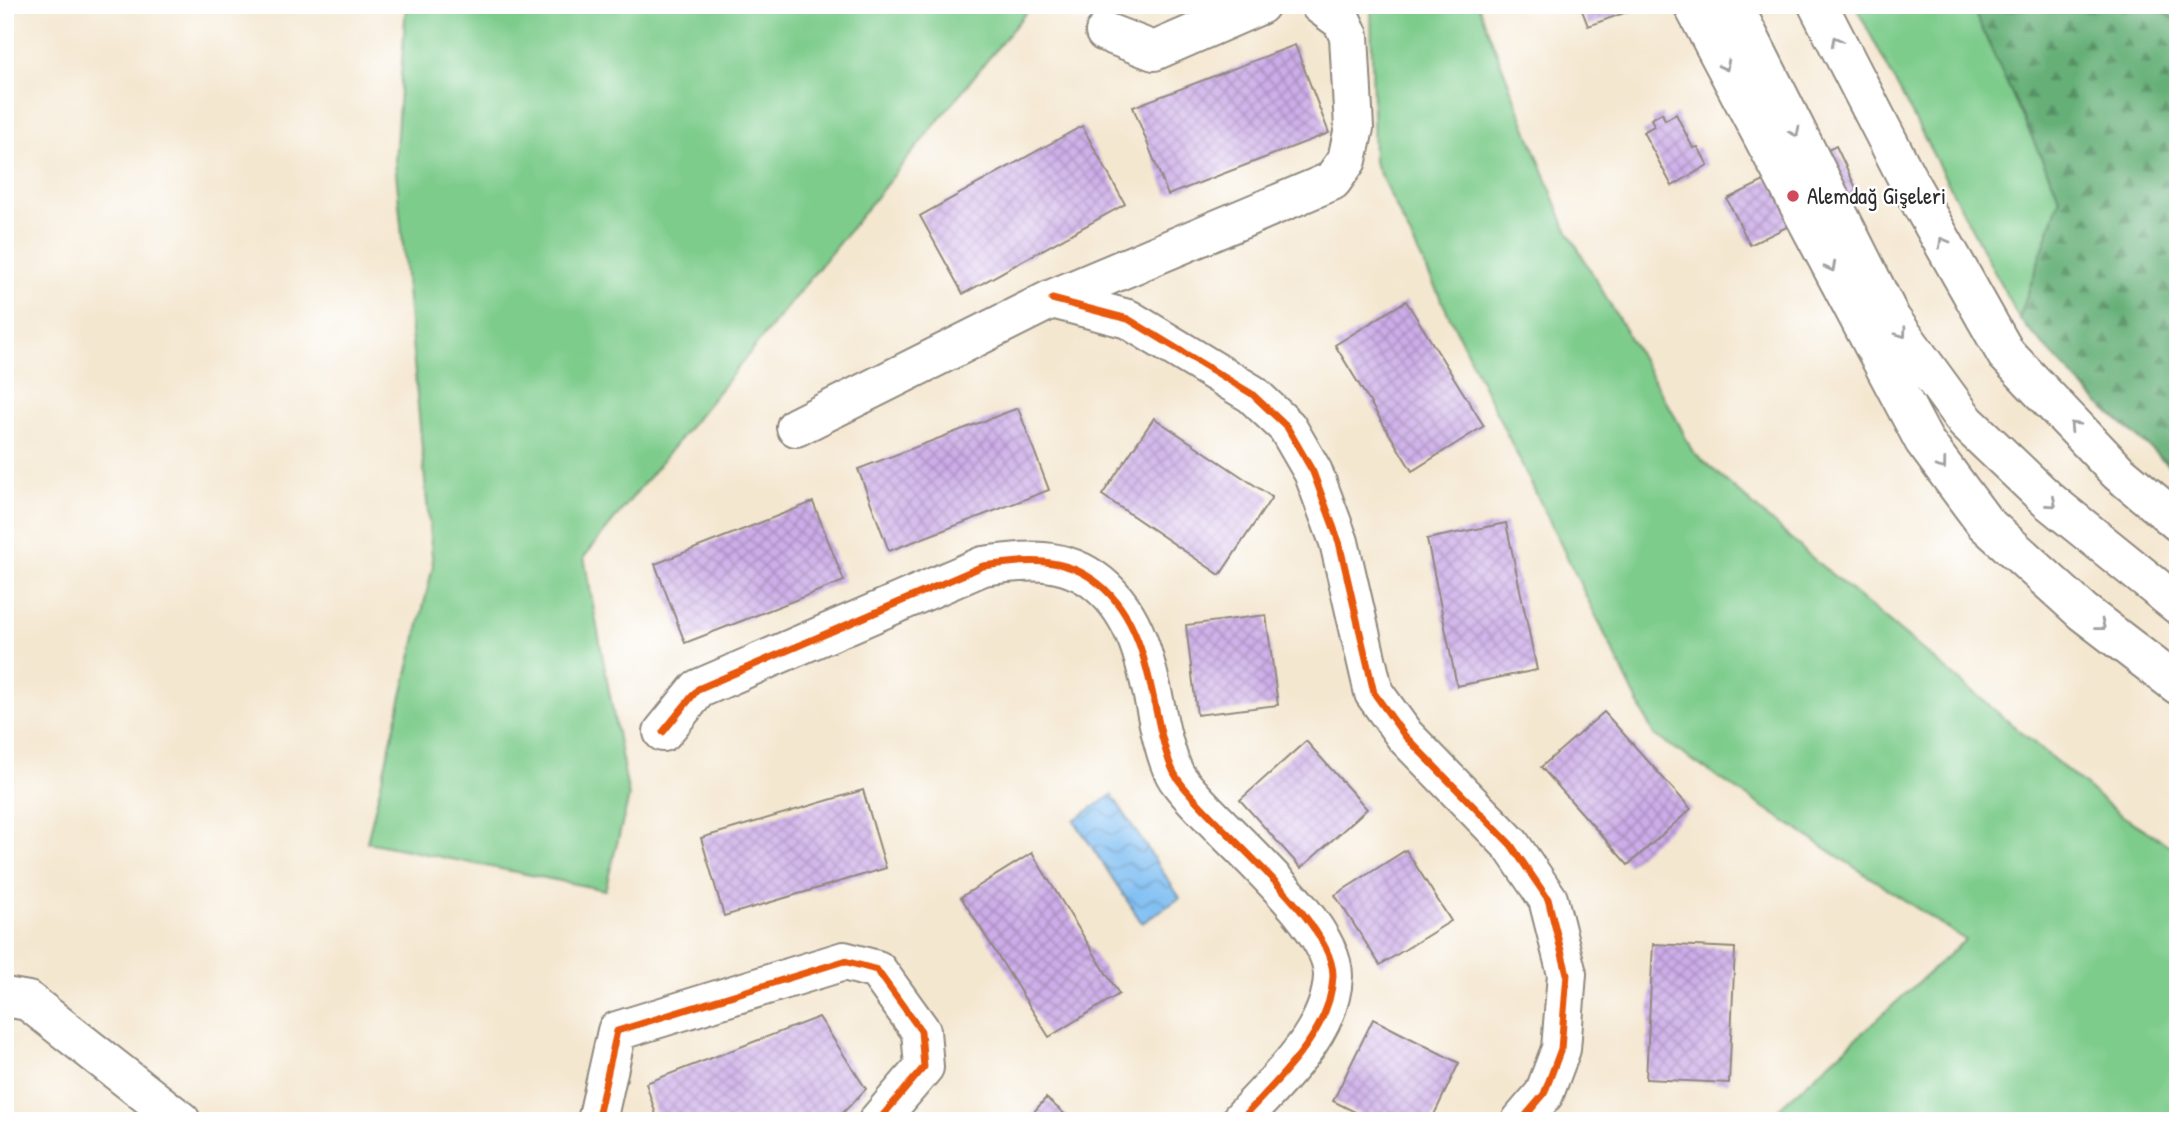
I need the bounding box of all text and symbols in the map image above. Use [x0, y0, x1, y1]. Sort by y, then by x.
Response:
one-way arrow [1831, 36, 1844, 48]
one-way arrow [1717, 58, 1730, 71]
one-way arrow [1787, 125, 1801, 137]
place label: Alemdağ Gişeleri [1807, 180, 1946, 211]
marker: Alemdağ Gişeleri [1785, 188, 1801, 204]
one-way arrow [1938, 236, 1951, 249]
one-way arrow [1823, 260, 1837, 272]
one-way arrow [1893, 325, 1906, 338]
one-way arrow [2070, 421, 2082, 434]
one-way arrow [1933, 458, 1946, 470]
one-way arrow [2044, 495, 2057, 507]
one-way arrow [2094, 618, 2106, 631]

